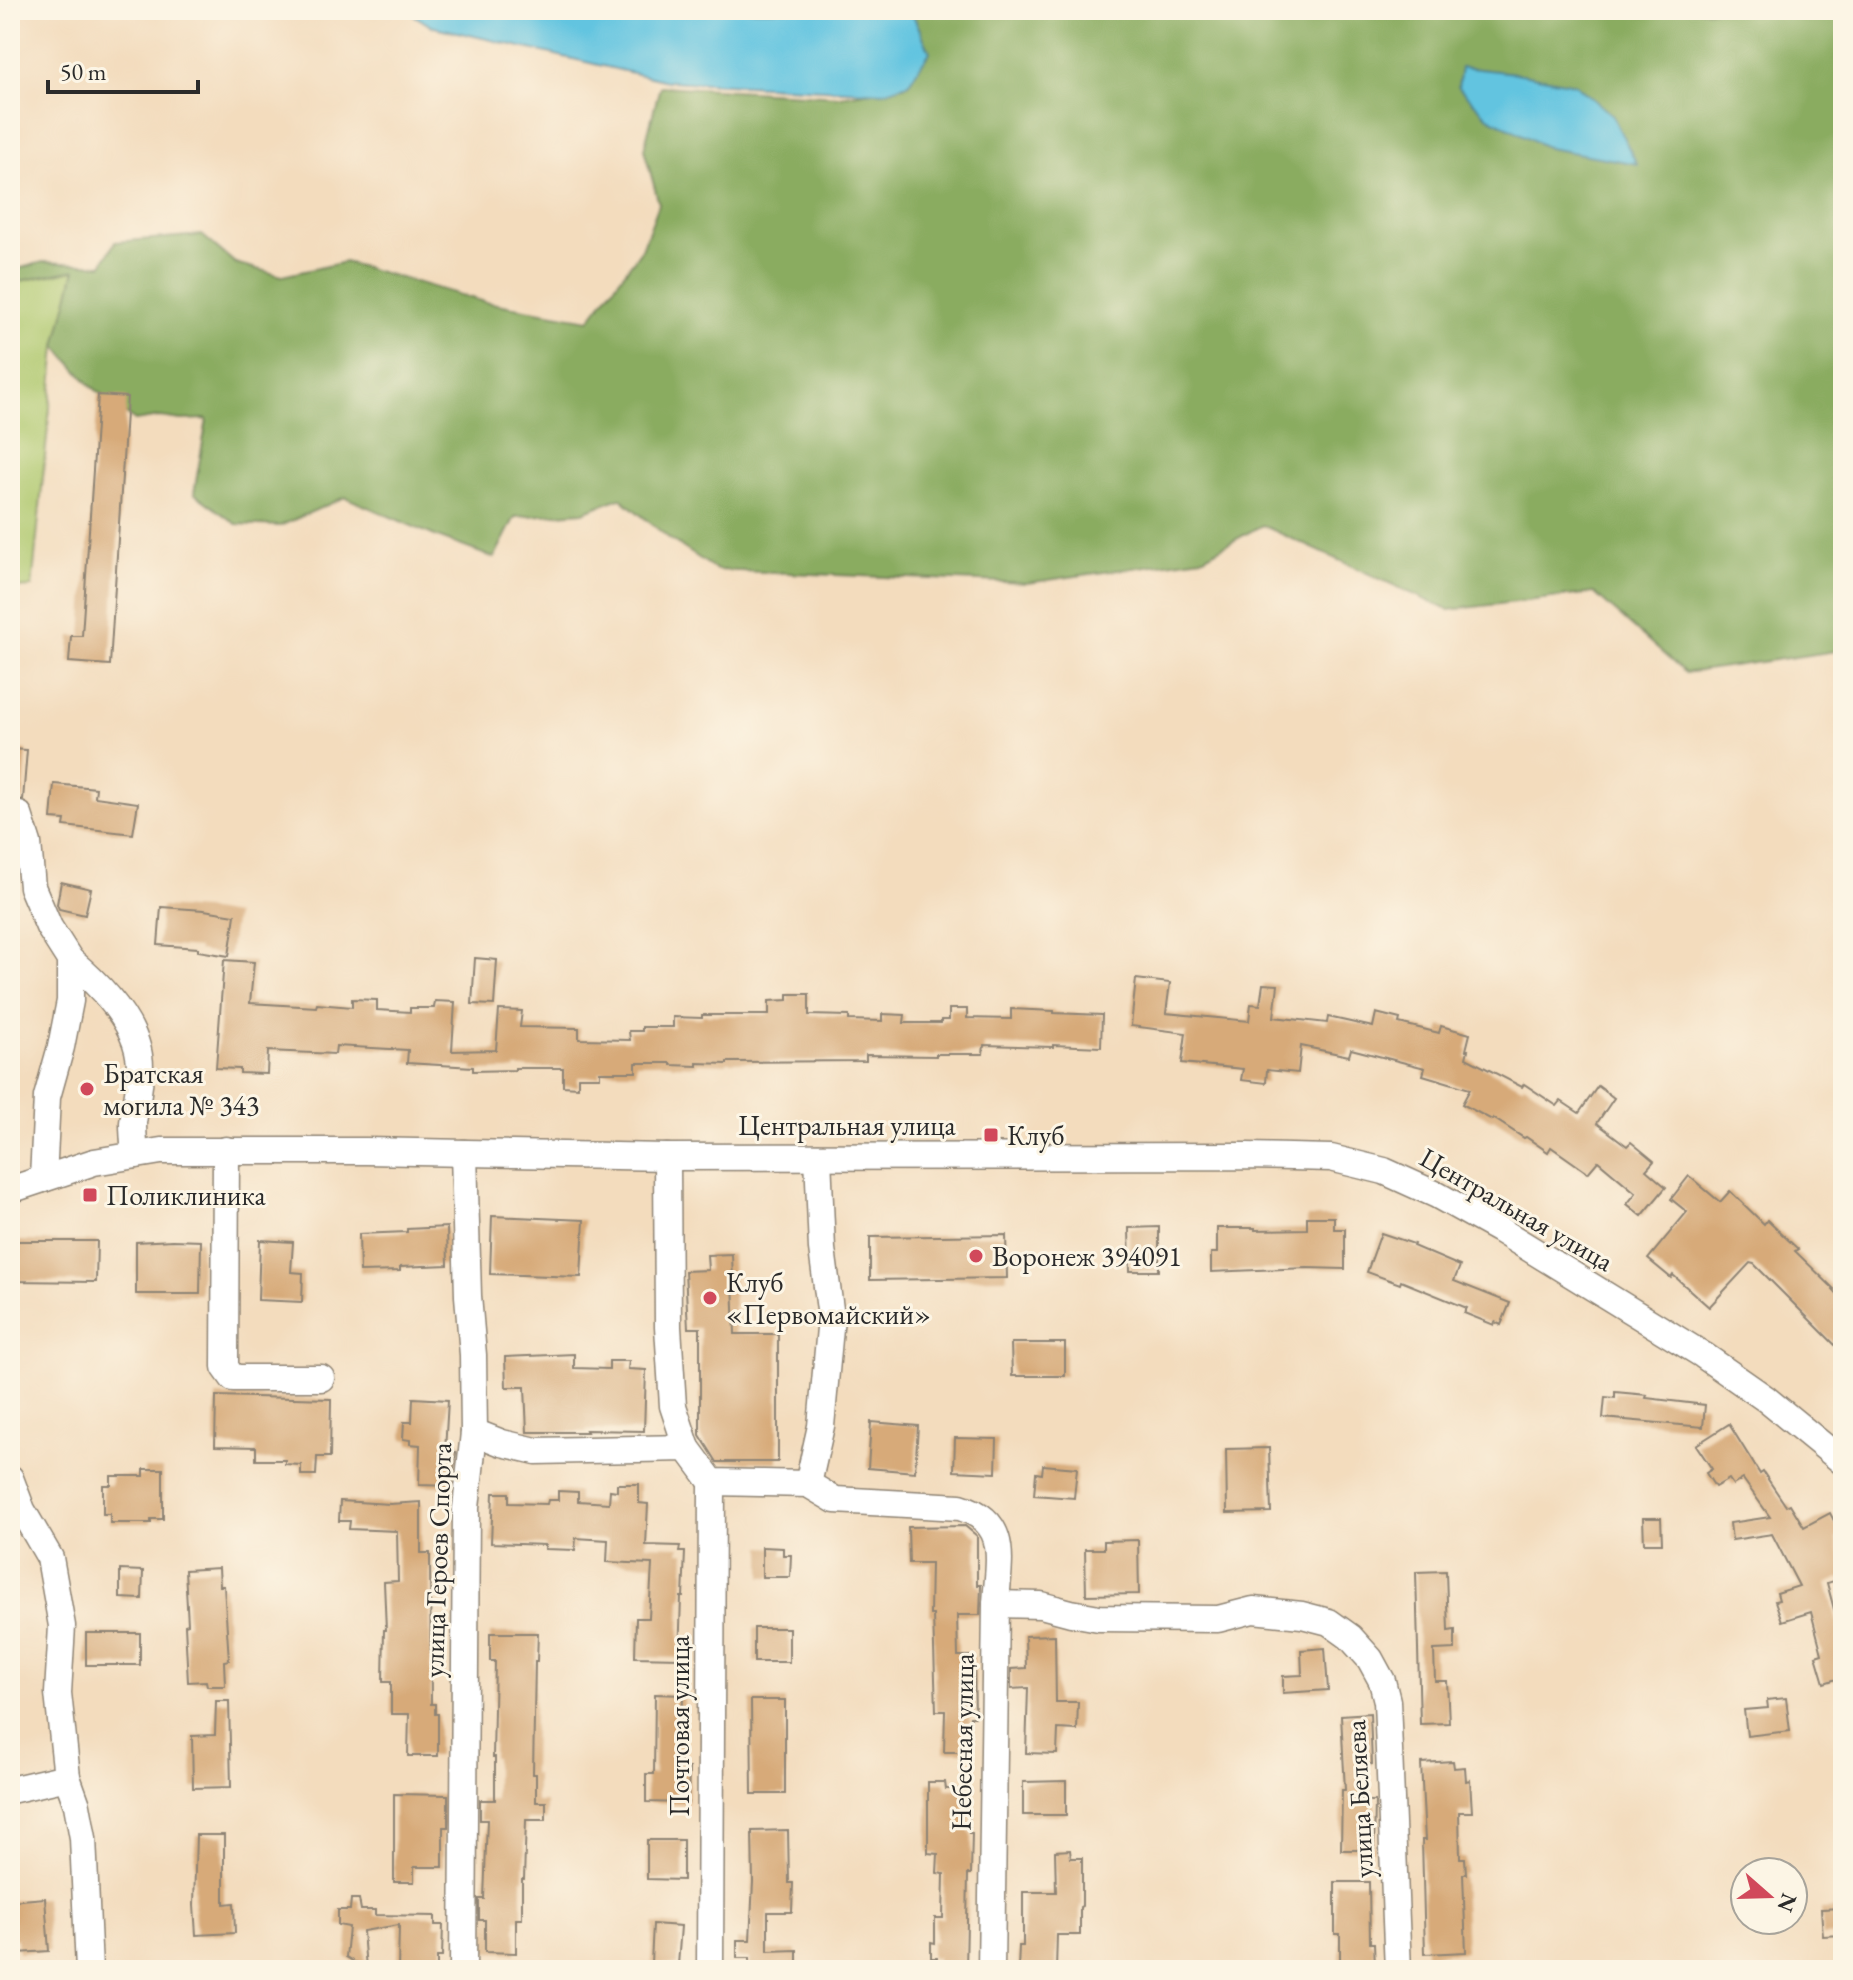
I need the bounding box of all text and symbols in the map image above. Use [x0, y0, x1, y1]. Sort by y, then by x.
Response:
scale bar [48, 44, 198, 94]
text: 50 m [60, 56, 107, 87]
place label: Братская могила № 343 [103, 1055, 260, 1123]
marker: Братская могила № 343 [78, 1080, 96, 1098]
street label: Центральная улица [738, 1107, 957, 1143]
place label: Клуб [1007, 1117, 1064, 1153]
marker: Клуб [982, 1126, 1000, 1144]
street label: Центральная улица [1414, 1139, 1621, 1279]
place label: Поликлиника [106, 1177, 267, 1213]
marker: Поликлиника [81, 1186, 99, 1204]
place label: Воронеж 394091 [992, 1238, 1182, 1274]
marker: Воронеж 394091 [967, 1247, 985, 1265]
place label: Клуб «Первомайский» [726, 1264, 931, 1332]
marker: Клуб «Первомайский» [701, 1289, 719, 1307]
street label: улица Героев Спорта [415, 1441, 459, 1678]
street label: Почтовая улица [661, 1634, 697, 1817]
street label: Небесная улица [942, 1652, 982, 1831]
street label: улица Беляева [1337, 1718, 1381, 1879]
north arrow [1729, 1856, 1809, 1936]
text: N [1771, 1889, 1804, 1916]

